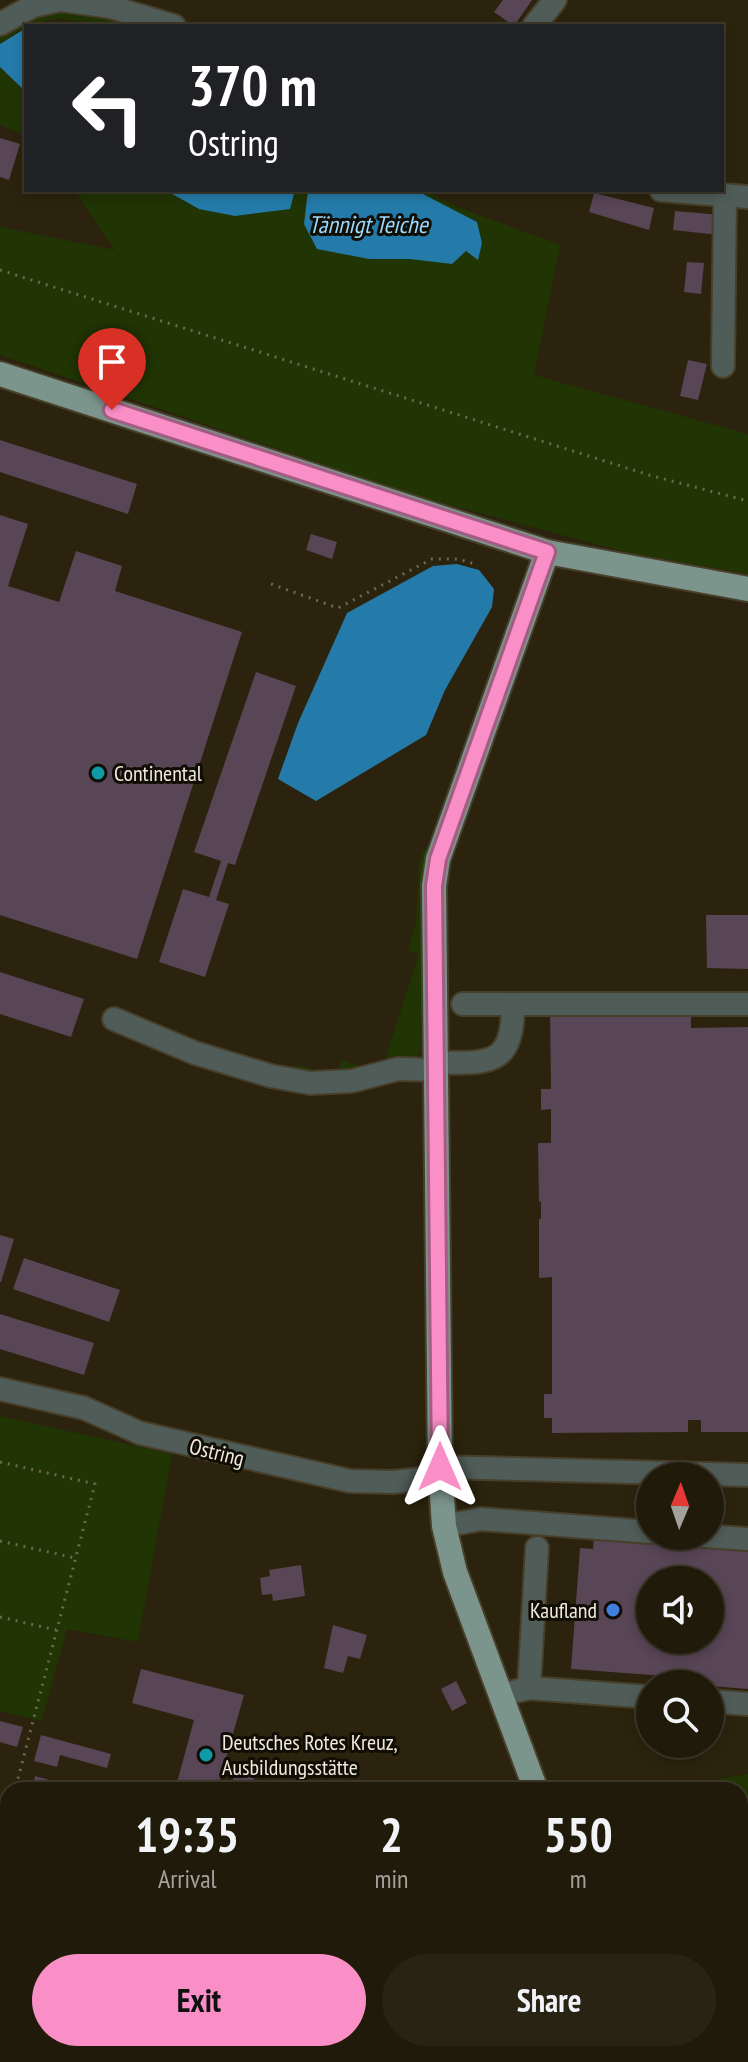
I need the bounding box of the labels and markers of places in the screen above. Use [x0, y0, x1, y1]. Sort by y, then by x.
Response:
pin [78, 328, 146, 410]
place label: Continental [114, 759, 203, 787]
marker: Continental [89, 764, 107, 782]
place label: Kaufland [530, 1596, 597, 1624]
marker: Kaufland [604, 1601, 622, 1619]
place label: Deutsches Rotes Kreuz, Ausbildungsstätte [222, 1728, 398, 1781]
marker: Deutsches Rotes Kreuz, Ausbildungsstätte [197, 1746, 215, 1764]

